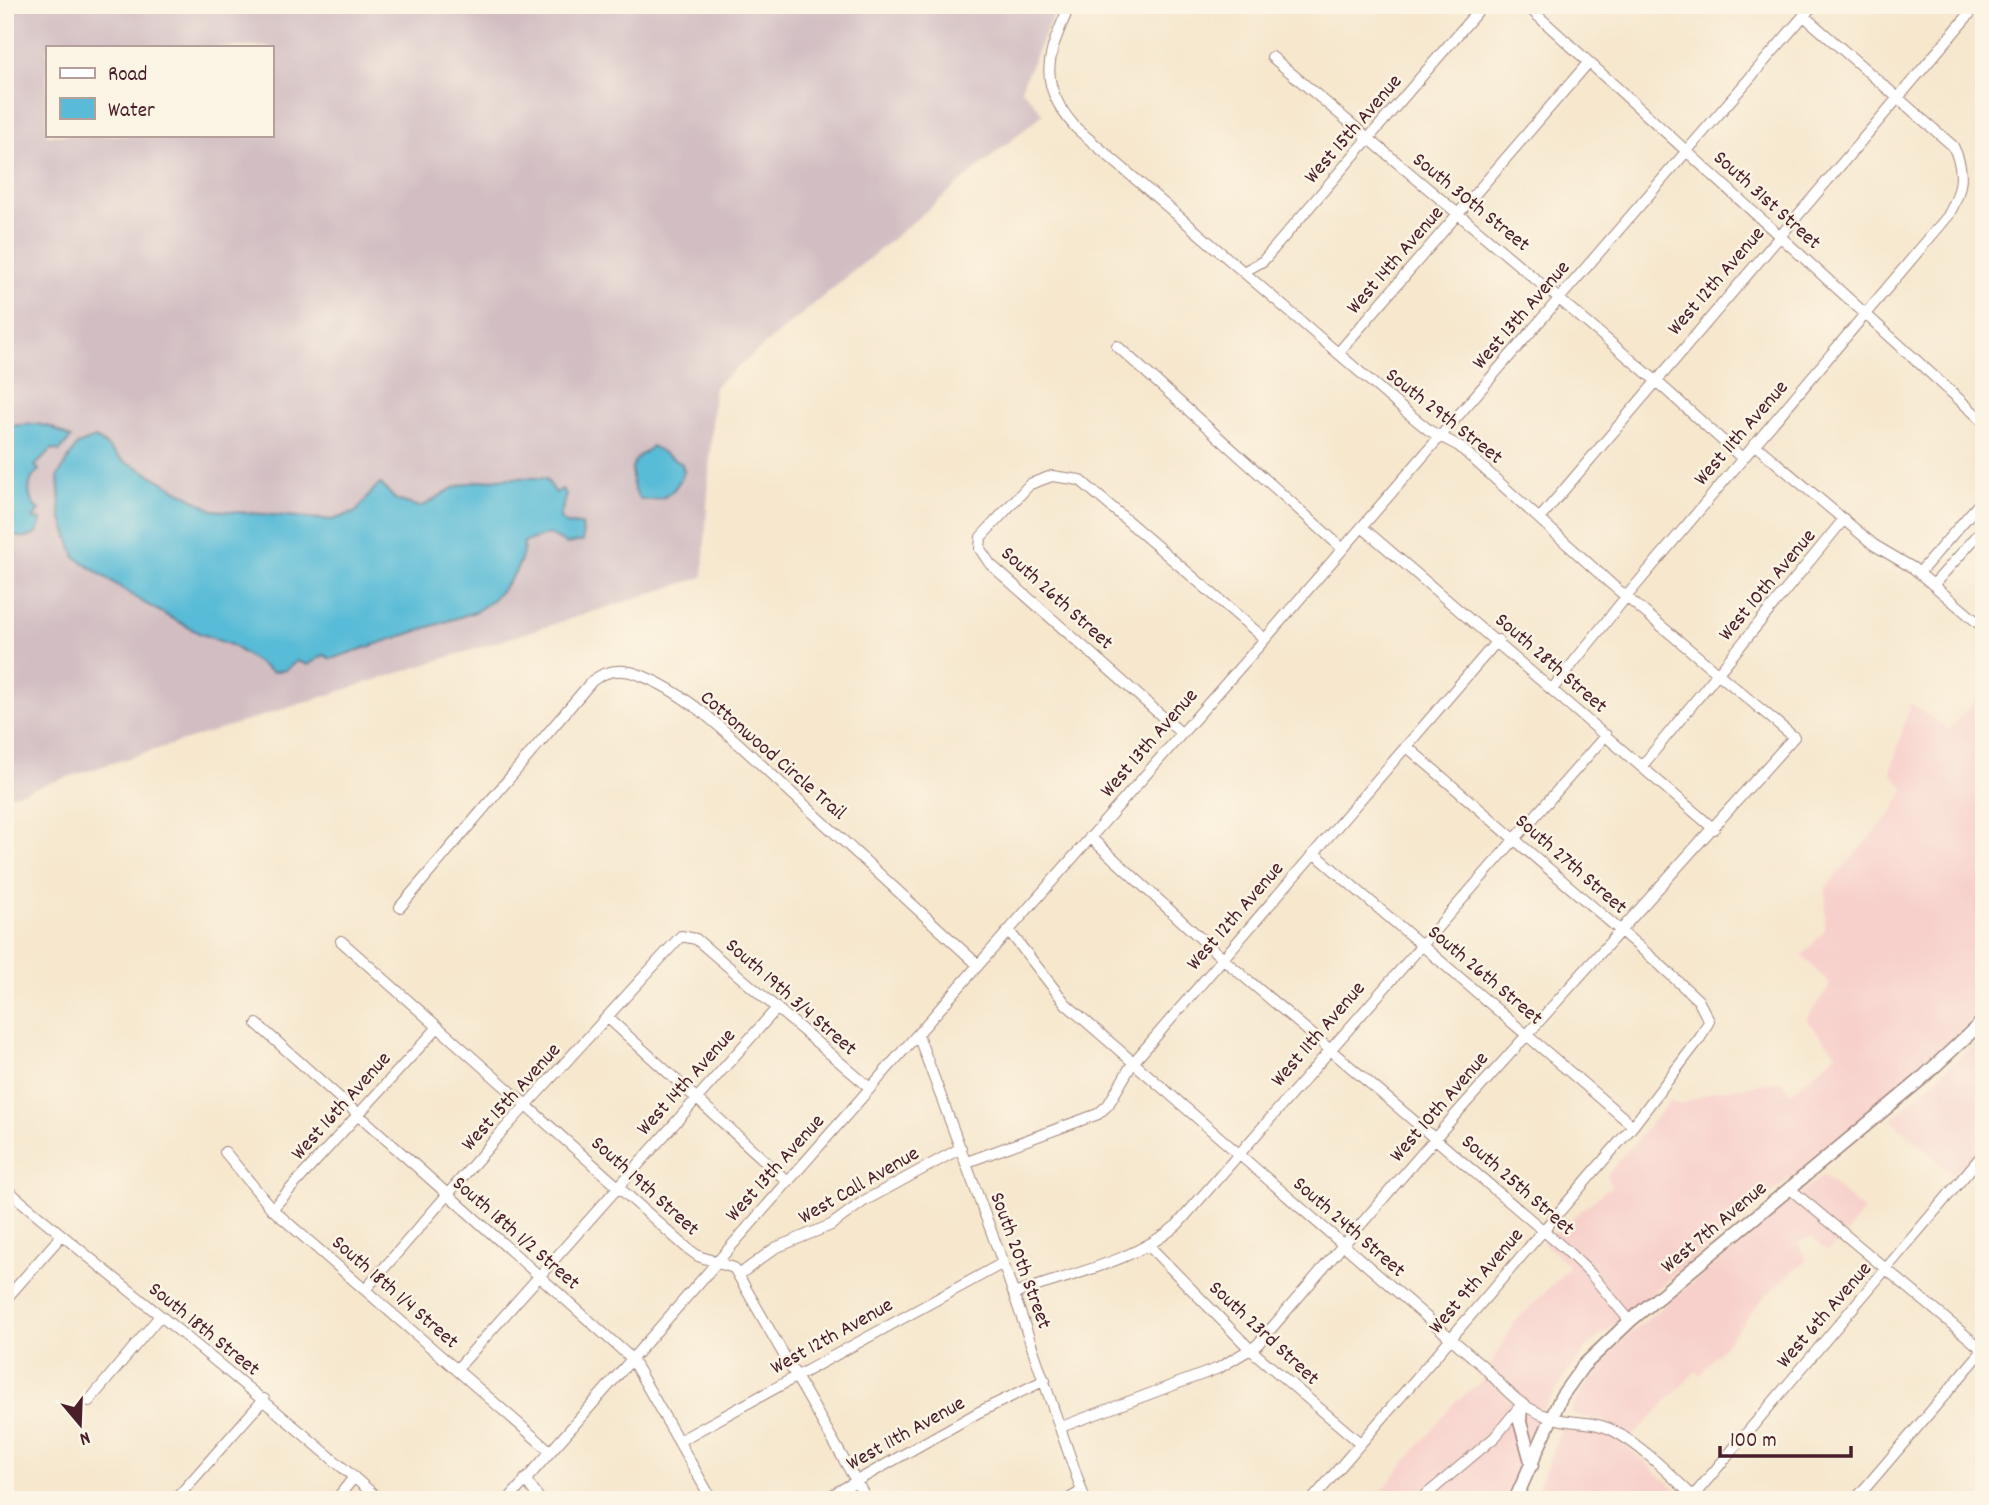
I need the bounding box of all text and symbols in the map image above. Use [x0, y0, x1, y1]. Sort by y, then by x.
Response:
legend [46, 46, 273, 136]
text: Road [108, 61, 147, 91]
street label: West 15th Avenue [1298, 69, 1410, 191]
text: Water [108, 97, 155, 127]
street label: South 31st Street [1705, 145, 1827, 258]
street label: South 30th Street [1405, 146, 1536, 260]
street label: West 14th Avenue [1340, 200, 1452, 322]
street label: West 12th Avenue [1661, 221, 1773, 343]
street label: West 13th Avenue [1466, 255, 1578, 377]
street label: South 29th Street [1378, 362, 1508, 473]
street label: West 11th Avenue [1688, 374, 1797, 493]
street label: West 10th Avenue [1712, 523, 1824, 649]
street label: South 26th Street [993, 540, 1119, 658]
street label: South 28th Street [1487, 607, 1613, 722]
street label: West 13th Avenue [1094, 683, 1206, 805]
street label: Cottonwood Circle Trail [692, 684, 852, 828]
street label: South 27th Street [1507, 808, 1633, 923]
street label: West 12th Avenue [1180, 856, 1292, 978]
street label: South 26th Street [1420, 919, 1548, 1034]
street label: South 19th 3/4 Street [718, 932, 863, 1064]
street label: West 11th Avenue [1265, 975, 1374, 1094]
street label: West 14th Avenue [631, 1023, 744, 1143]
street label: West 15th Avenue [455, 1037, 569, 1159]
street label: West 16th Avenue [285, 1046, 399, 1168]
street label: West 10th Avenue [1384, 1046, 1497, 1170]
street label: West 13th Avenue [719, 1108, 833, 1230]
street label: South 25th Street [1454, 1128, 1581, 1244]
street label: South 19th Street [583, 1130, 705, 1244]
street label: West Call Avenue [793, 1140, 926, 1233]
street label: South 18th 1/2 Street [445, 1170, 586, 1298]
street label: South 24th Street [1285, 1171, 1411, 1286]
street label: West 7th Avenue [1655, 1175, 1775, 1282]
street label: South 20th Street [981, 1188, 1058, 1334]
street label: West 9th Avenue [1423, 1222, 1532, 1342]
street label: South 18th 1/4 Street [324, 1229, 464, 1357]
street label: West 6th Avenue [1770, 1256, 1880, 1376]
street label: South 23rd Street [1201, 1275, 1325, 1394]
street label: South 18th Street [141, 1276, 266, 1385]
street label: West 12th Avenue [766, 1292, 899, 1384]
north arrow [46, 1390, 116, 1460]
street label: West 11th Avenue [842, 1390, 971, 1480]
scale bar [1720, 1414, 1851, 1458]
text: N [76, 1422, 93, 1451]
text: 100 m [1730, 1427, 1777, 1457]

